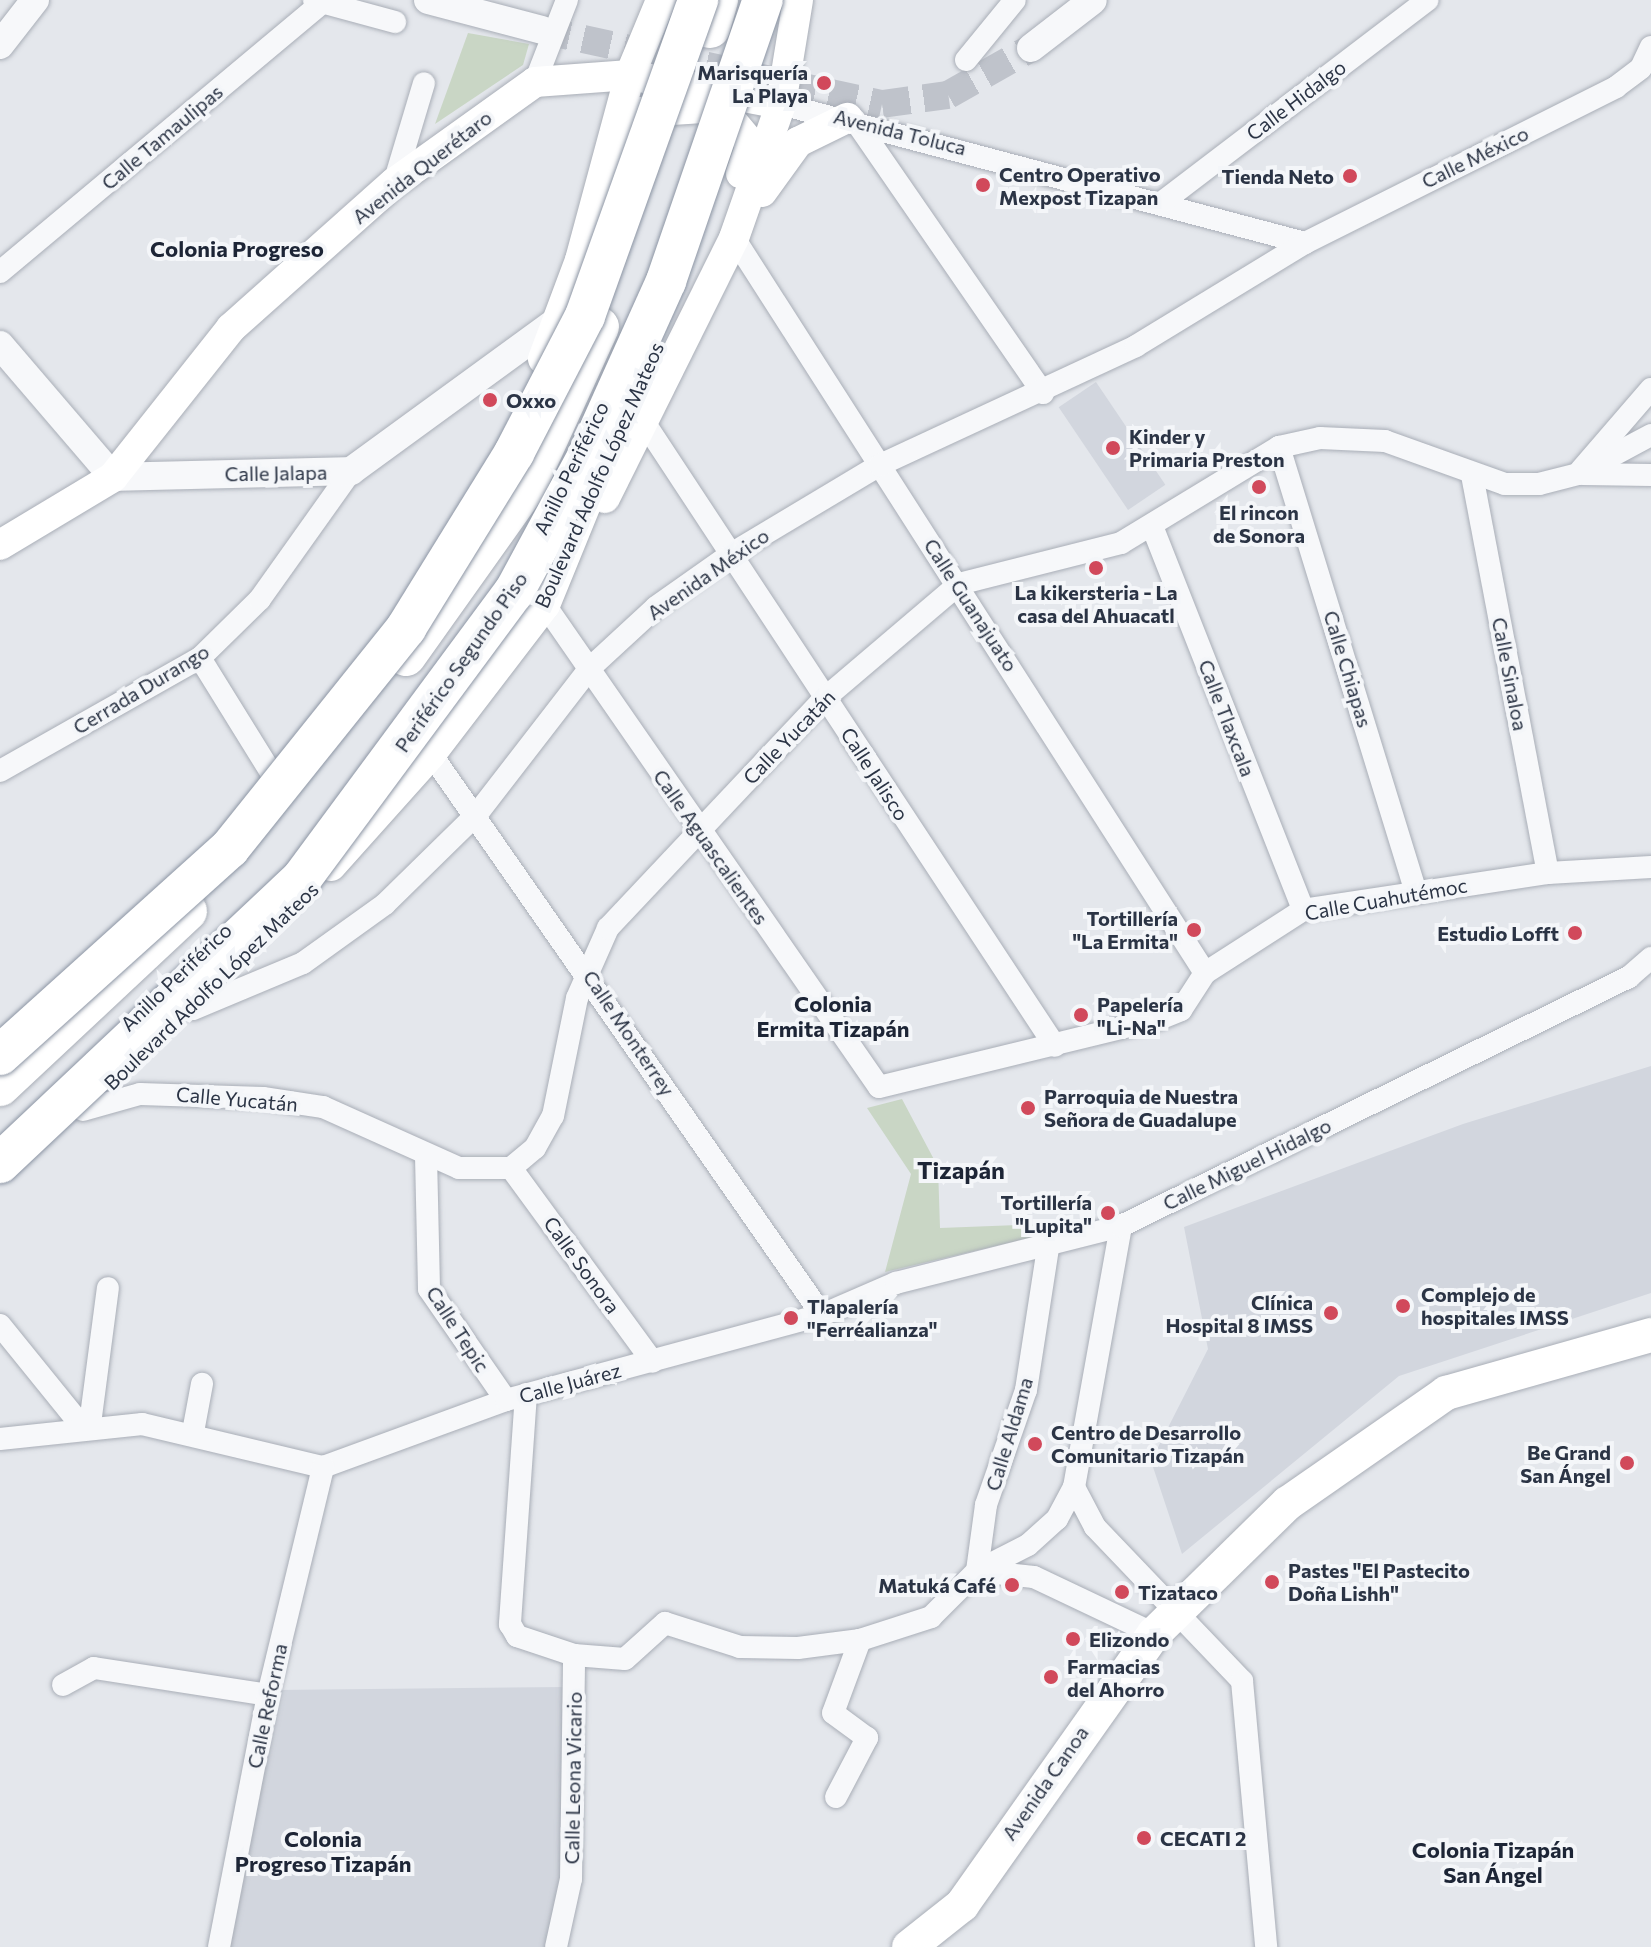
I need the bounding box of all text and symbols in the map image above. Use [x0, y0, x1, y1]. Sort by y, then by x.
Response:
street label: Calle Hidalgo [1241, 55, 1351, 145]
place label: Marisquería La Playa [697, 60, 808, 107]
marker: Marisquería La Playa [815, 74, 833, 92]
street label: Calle Tamaulipas [96, 79, 228, 195]
street label: Avenida Toluca [831, 104, 969, 160]
street label: Avenida Querétaro [348, 105, 496, 229]
street label: Calle México [1418, 121, 1532, 193]
place label: Centro Operativo Mexpost Tizapan [999, 162, 1161, 209]
place label: Tienda Neto [1222, 164, 1334, 188]
marker: Tienda Neto [1341, 167, 1359, 185]
marker: Centro Operativo Mexpost Tizapan [974, 176, 992, 194]
district label: Colonia Progreso [150, 236, 324, 262]
street label: Boulevard Adolfo López Mateos [529, 338, 669, 612]
place label: Oxxo [506, 388, 556, 412]
marker: Oxxo [481, 391, 499, 409]
street label: Anillo Periférico [528, 398, 614, 538]
place label: Kinder y Primaria Preston [1129, 424, 1285, 471]
marker: Kinder y Primaria Preston [1104, 439, 1122, 457]
street label: Calle Jalapa [224, 460, 328, 486]
marker: El rincon de Sonora [1250, 478, 1268, 496]
place label: El rincon de Sonora [1213, 500, 1305, 547]
street label: Avenida México [642, 523, 774, 625]
street label: Calle Guanajuato [919, 534, 1023, 676]
marker: La kikersteria - La casa del Ahuacatl [1087, 559, 1105, 577]
street label: Periférico Segundo Piso [390, 567, 532, 757]
place label: La kikersteria - La casa del Ahuacatl [1014, 580, 1178, 627]
street label: Calle Chiapas [1319, 608, 1377, 730]
street label: Calle Sinaloa [1487, 615, 1533, 733]
street label: Cerrada Durango [69, 639, 213, 739]
street label: Calle Tlaxcala [1194, 656, 1260, 780]
street label: Calle Yucatán [738, 685, 840, 789]
street label: Calle Jalisco [836, 723, 914, 825]
street label: Calle Aguascalientes [648, 765, 774, 929]
street label: Calle Cuahutémoc [1303, 873, 1469, 925]
street label: Boulevard Adolfo López Mateos [99, 877, 323, 1095]
place label: Tortillería "La Ermita" [1072, 906, 1178, 953]
street label: Anillo Periférico [115, 918, 237, 1036]
marker: Tortillería "La Ermita" [1185, 921, 1203, 939]
place label: Estudio Lofft [1437, 921, 1559, 945]
marker: Estudio Lofft [1566, 924, 1584, 942]
street label: Calle Monterrey [578, 966, 680, 1100]
district label: Colonia Ermita Tizapán [756, 990, 910, 1042]
place label: Papelería "Li-Na" [1097, 992, 1183, 1039]
marker: Papelería "Li-Na" [1072, 1006, 1090, 1024]
street label: Calle Yucatán [175, 1082, 299, 1116]
place label: Parroquia de Nuestra Señora de Guadalupe [1044, 1084, 1238, 1131]
marker: Parroquia de Nuestra Señora de Guadalupe [1019, 1099, 1037, 1117]
street label: Calle Miguel Hidalgo [1159, 1113, 1335, 1215]
district label: Tizapán [917, 1156, 1005, 1184]
place label: Tortillería "Lupita" [1001, 1190, 1092, 1237]
marker: Tortillería "Lupita" [1099, 1204, 1117, 1222]
street label: Calle Sonora [539, 1212, 625, 1318]
street label: Calle Tepic [421, 1282, 495, 1376]
place label: Complejo de hospitales IMSS [1421, 1282, 1569, 1329]
place label: Clínica Hospital 8 IMSS [1165, 1290, 1313, 1337]
place label: Tlapalería "Ferréalianza" [807, 1294, 938, 1341]
marker: Complejo de hospitales IMSS [1392, 1295, 1414, 1317]
marker: Clínica Hospital 8 IMSS [1320, 1302, 1342, 1324]
marker: Tlapalería "Ferréalianza" [782, 1309, 800, 1327]
street label: Calle Juárez [517, 1358, 623, 1408]
street label: Calle Aldama [980, 1374, 1038, 1494]
place label: Centro de Desarrollo Comunitario Tizapán [1051, 1420, 1244, 1467]
marker: Centro de Desarrollo Comunitario Tizapán [1026, 1435, 1044, 1453]
place label: Be Grand San Ángel [1520, 1440, 1611, 1487]
marker: Be Grand San Ángel [1618, 1454, 1636, 1472]
place label: Pastes "El Pastecito Doña Lishh" [1288, 1558, 1470, 1605]
place label: Matuká Café [878, 1573, 996, 1597]
marker: Pastes "El Pastecito Doña Lishh" [1263, 1573, 1281, 1591]
marker: Matuká Café [1003, 1576, 1021, 1594]
place label: Tizataco [1138, 1580, 1218, 1604]
marker: Tizataco [1113, 1583, 1131, 1601]
place label: Elizondo [1089, 1627, 1169, 1651]
marker: Elizondo [1064, 1630, 1082, 1648]
street label: Calle Reforma [242, 1641, 292, 1771]
place label: Farmacias del Ahorro [1067, 1654, 1165, 1701]
marker: Farmacias del Ahorro [1042, 1668, 1060, 1686]
street label: Calle Leona Vicario [559, 1691, 587, 1865]
street label: Avenida Canoa [997, 1721, 1093, 1845]
district label: Colonia Progreso Tizapán [235, 1825, 411, 1876]
place label: CECATI 2 [1160, 1826, 1246, 1850]
marker: CECATI 2 [1135, 1829, 1153, 1847]
district label: Colonia Tizapán San Ángel [1412, 1836, 1574, 1888]

